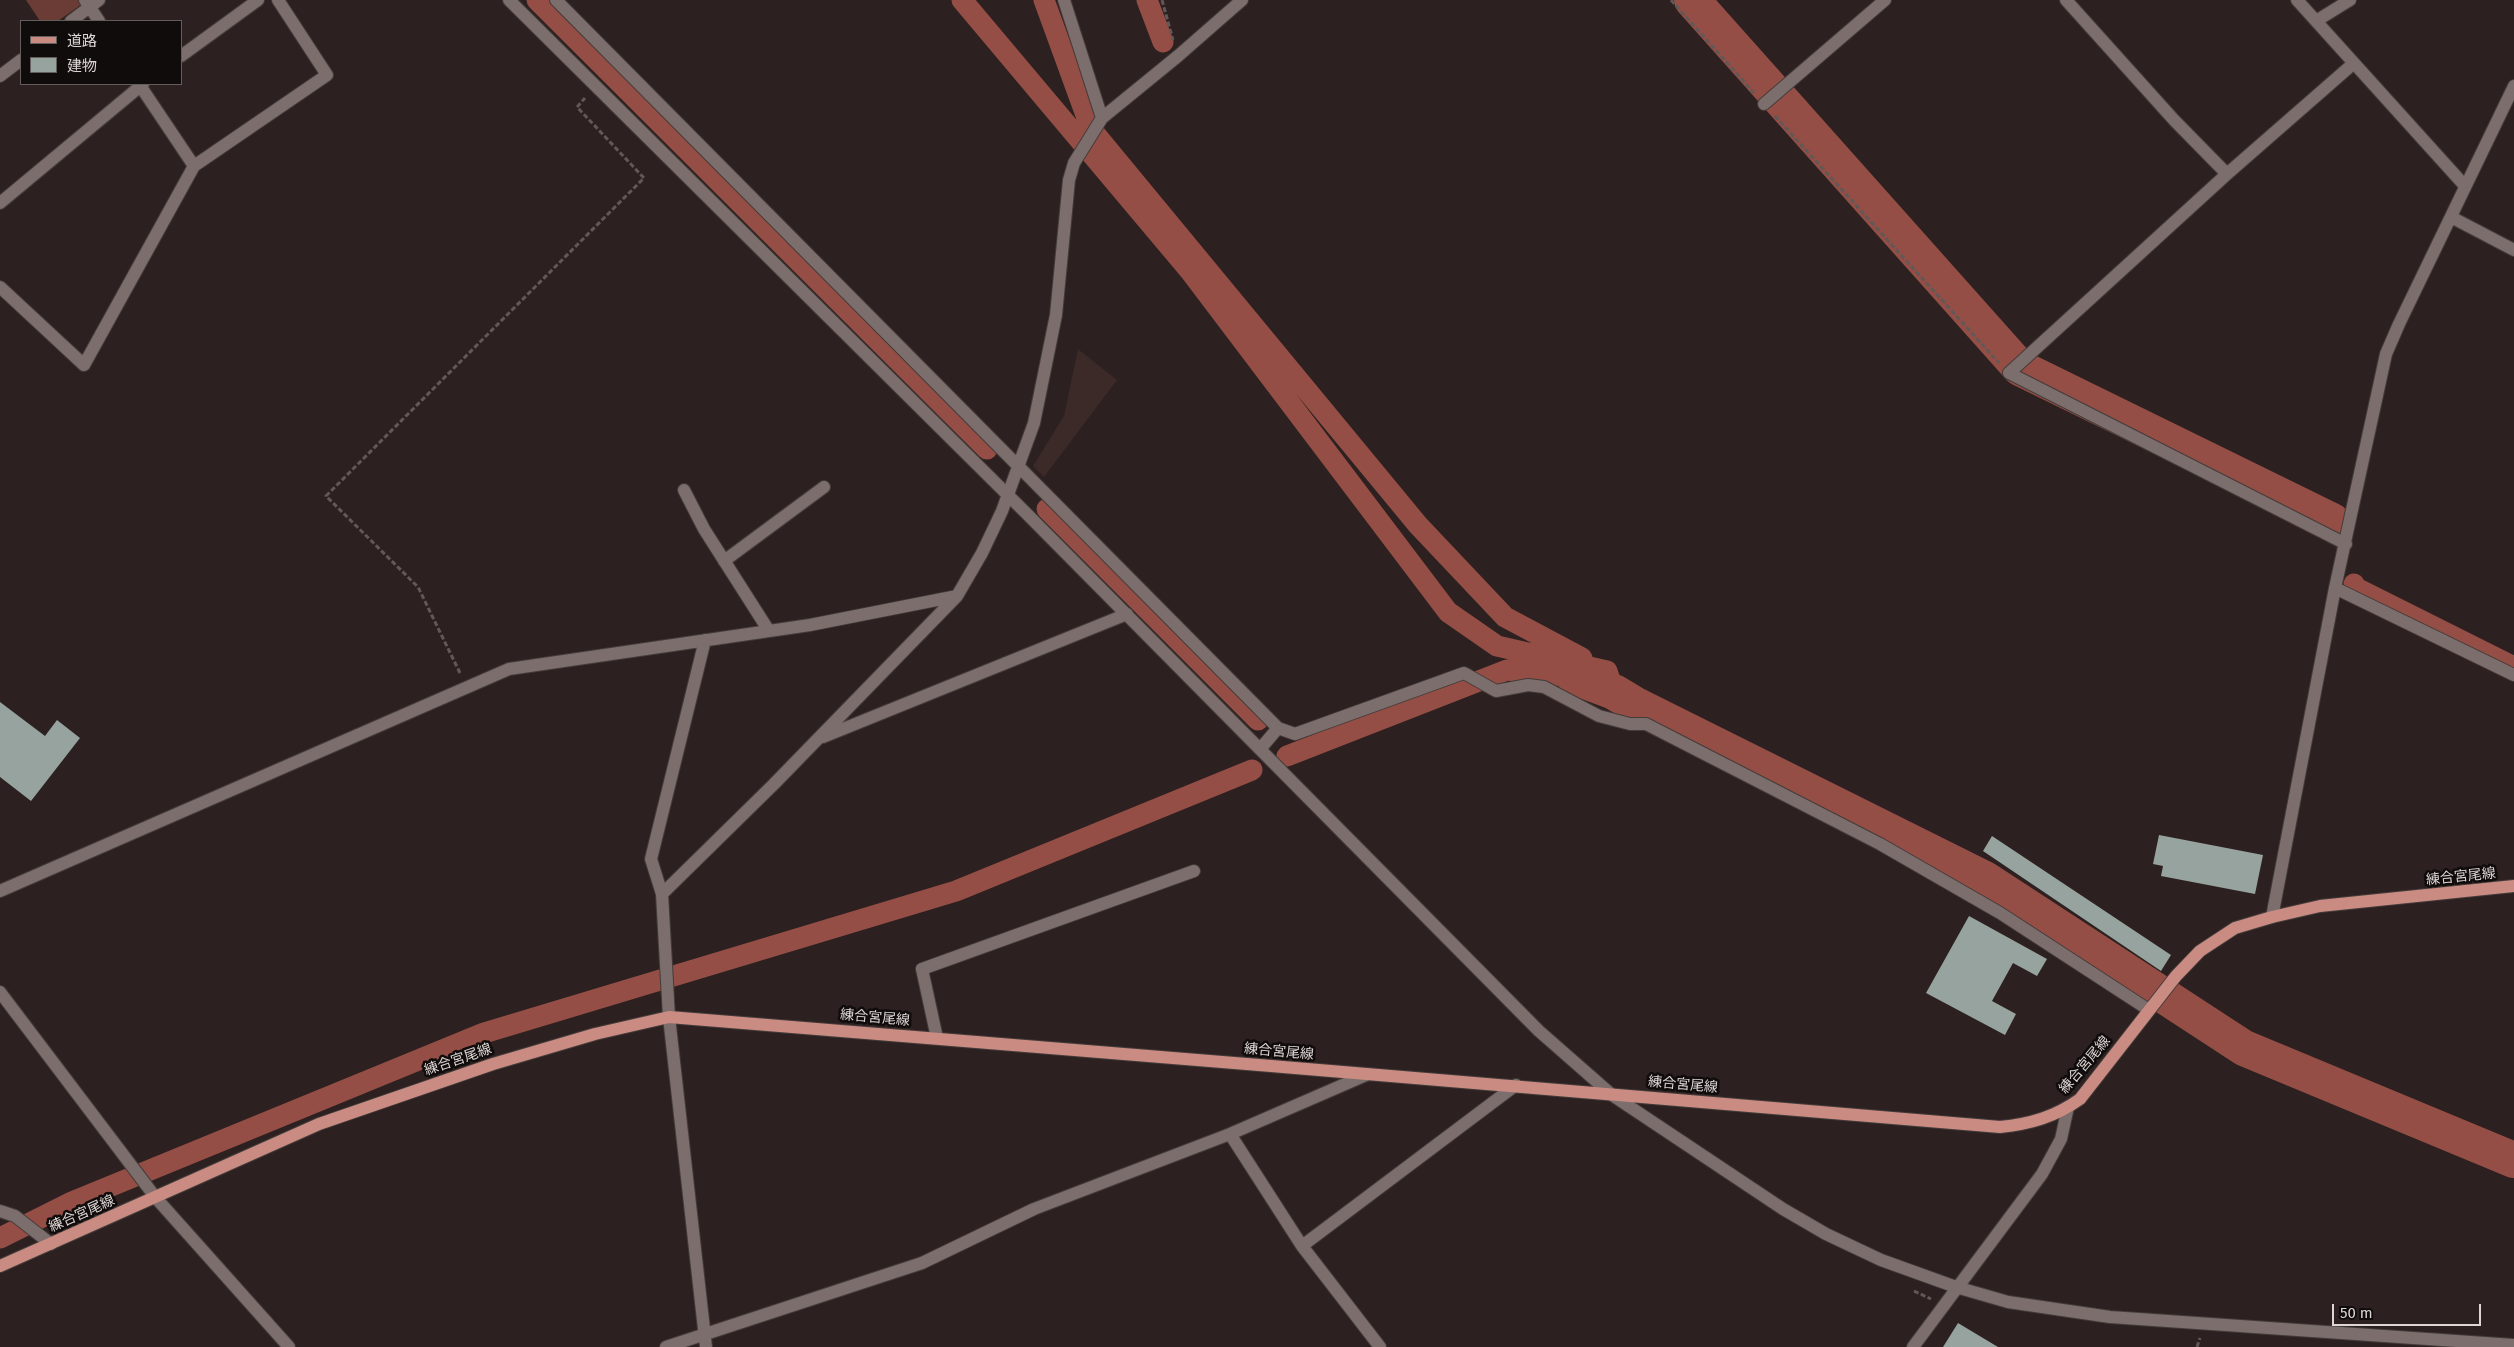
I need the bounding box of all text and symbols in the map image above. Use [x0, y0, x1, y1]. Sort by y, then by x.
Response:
legend [20, 20, 182, 85]
text: 道路 [67, 32, 97, 50]
text: 建物 [67, 57, 97, 75]
street label: 練合宮尾線 [2425, 865, 2497, 889]
street label: 練合宮尾線 [839, 1007, 911, 1029]
street label: 練合宮尾線 [2056, 1033, 2114, 1097]
street label: 練合宮尾線 [422, 1041, 494, 1079]
street label: 練合宮尾線 [1243, 1041, 1315, 1063]
street label: 練合宮尾線 [1647, 1074, 1719, 1096]
street label: 練合宮尾線 [47, 1192, 117, 1236]
scale bar [2334, 1294, 2483, 1326]
text: 50 m [2340, 1304, 2373, 1322]

